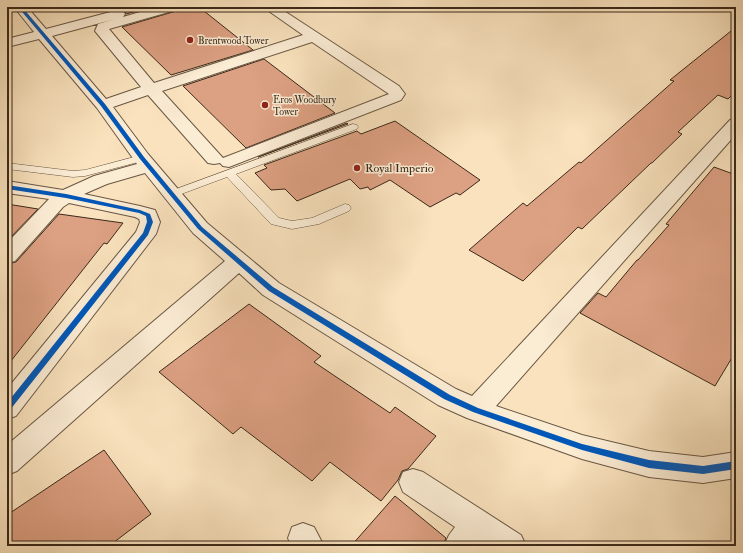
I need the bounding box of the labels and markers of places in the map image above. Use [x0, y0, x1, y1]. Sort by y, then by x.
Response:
marker: Brentwood Tower [185, 35, 195, 45]
place label: Brentwood Tower [198, 35, 269, 47]
place label: Eros Woodbury Tower [273, 94, 337, 118]
marker: Eros Woodbury Tower [260, 100, 270, 110]
place label: Royal Imperio [365, 161, 434, 176]
marker: Royal Imperio [352, 163, 362, 173]

